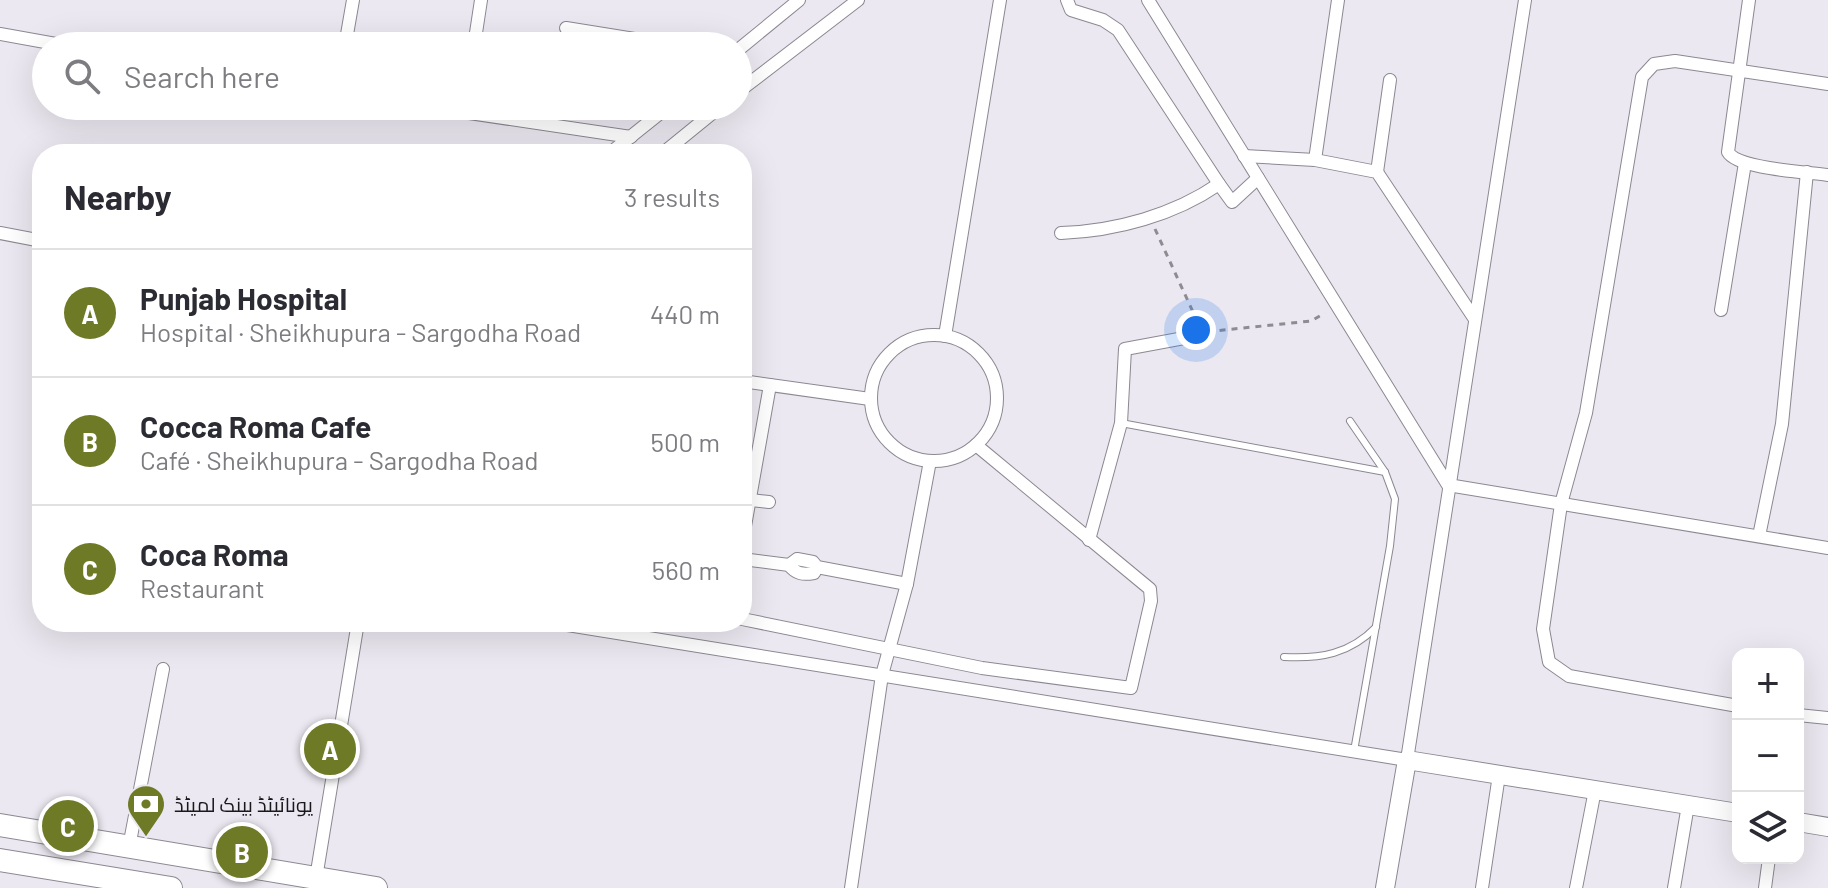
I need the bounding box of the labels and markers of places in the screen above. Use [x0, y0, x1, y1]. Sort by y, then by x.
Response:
pin: A [304, 719, 356, 779]
bank icon: یونائیٹڈ بینک لمیٹڈ [125, 783, 167, 838]
place label: یونائیٹڈ بینک لمیٹڈ [174, 792, 313, 817]
pin: C [42, 796, 94, 856]
pin: B [216, 822, 268, 882]

